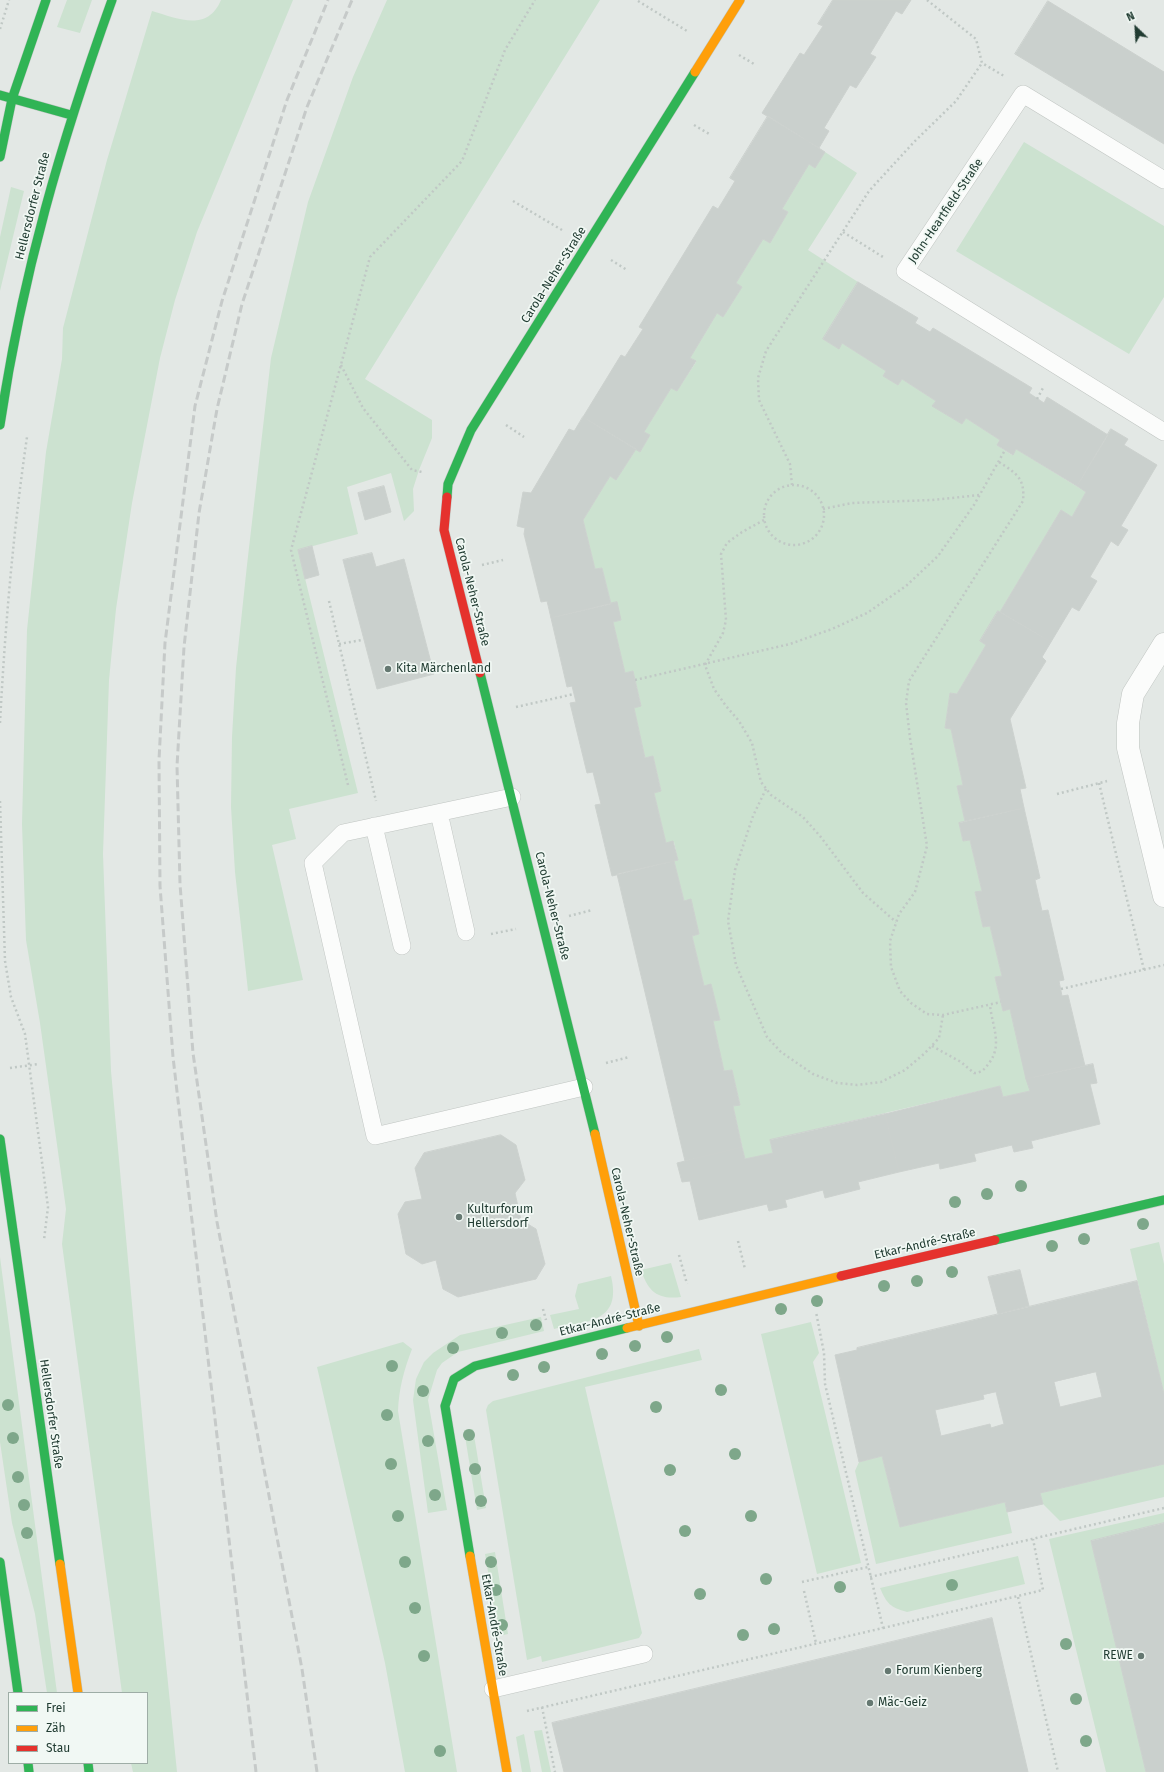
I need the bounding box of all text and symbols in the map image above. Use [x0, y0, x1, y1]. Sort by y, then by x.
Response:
north arrow [1116, 8, 1156, 48]
text: N [1125, 9, 1137, 24]
street label: Hellersdorfer Straße [13, 151, 53, 261]
street label: John-Heartfield-Straße [906, 156, 986, 266]
street label: Carola-Neher-Straße [518, 224, 590, 326]
street label: Carola-Neher-Straße [452, 536, 492, 648]
place label: Kita Märchenland [396, 662, 491, 676]
marker: Kita Märchenland [383, 664, 393, 674]
street label: Carola-Neher-Straße [532, 850, 572, 962]
street label: Carola-Neher-Straße [607, 1166, 647, 1278]
place label: Kulturforum Hellersdorf [467, 1203, 533, 1231]
marker: Kulturforum Hellersdorf [454, 1212, 464, 1222]
street label: Etkar-André-Straße [873, 1225, 977, 1263]
street label: Etkar-André-Straße [558, 1300, 662, 1340]
street label: Hellersdorfer Straße [36, 1358, 66, 1470]
street label: Etkar-André-Straße [478, 1573, 510, 1677]
place label: REWE [1103, 1649, 1133, 1663]
marker: REWE [1136, 1651, 1146, 1661]
place label: Forum Kienberg [896, 1664, 982, 1678]
marker: Forum Kienberg [883, 1666, 893, 1676]
legend [8, 1692, 148, 1764]
place label: Mäc-Geiz [878, 1696, 927, 1710]
marker: Mäc-Geiz [865, 1698, 875, 1708]
text: Frei [46, 1701, 66, 1715]
text: Zäh [46, 1721, 66, 1735]
text: Stau [46, 1741, 70, 1755]

